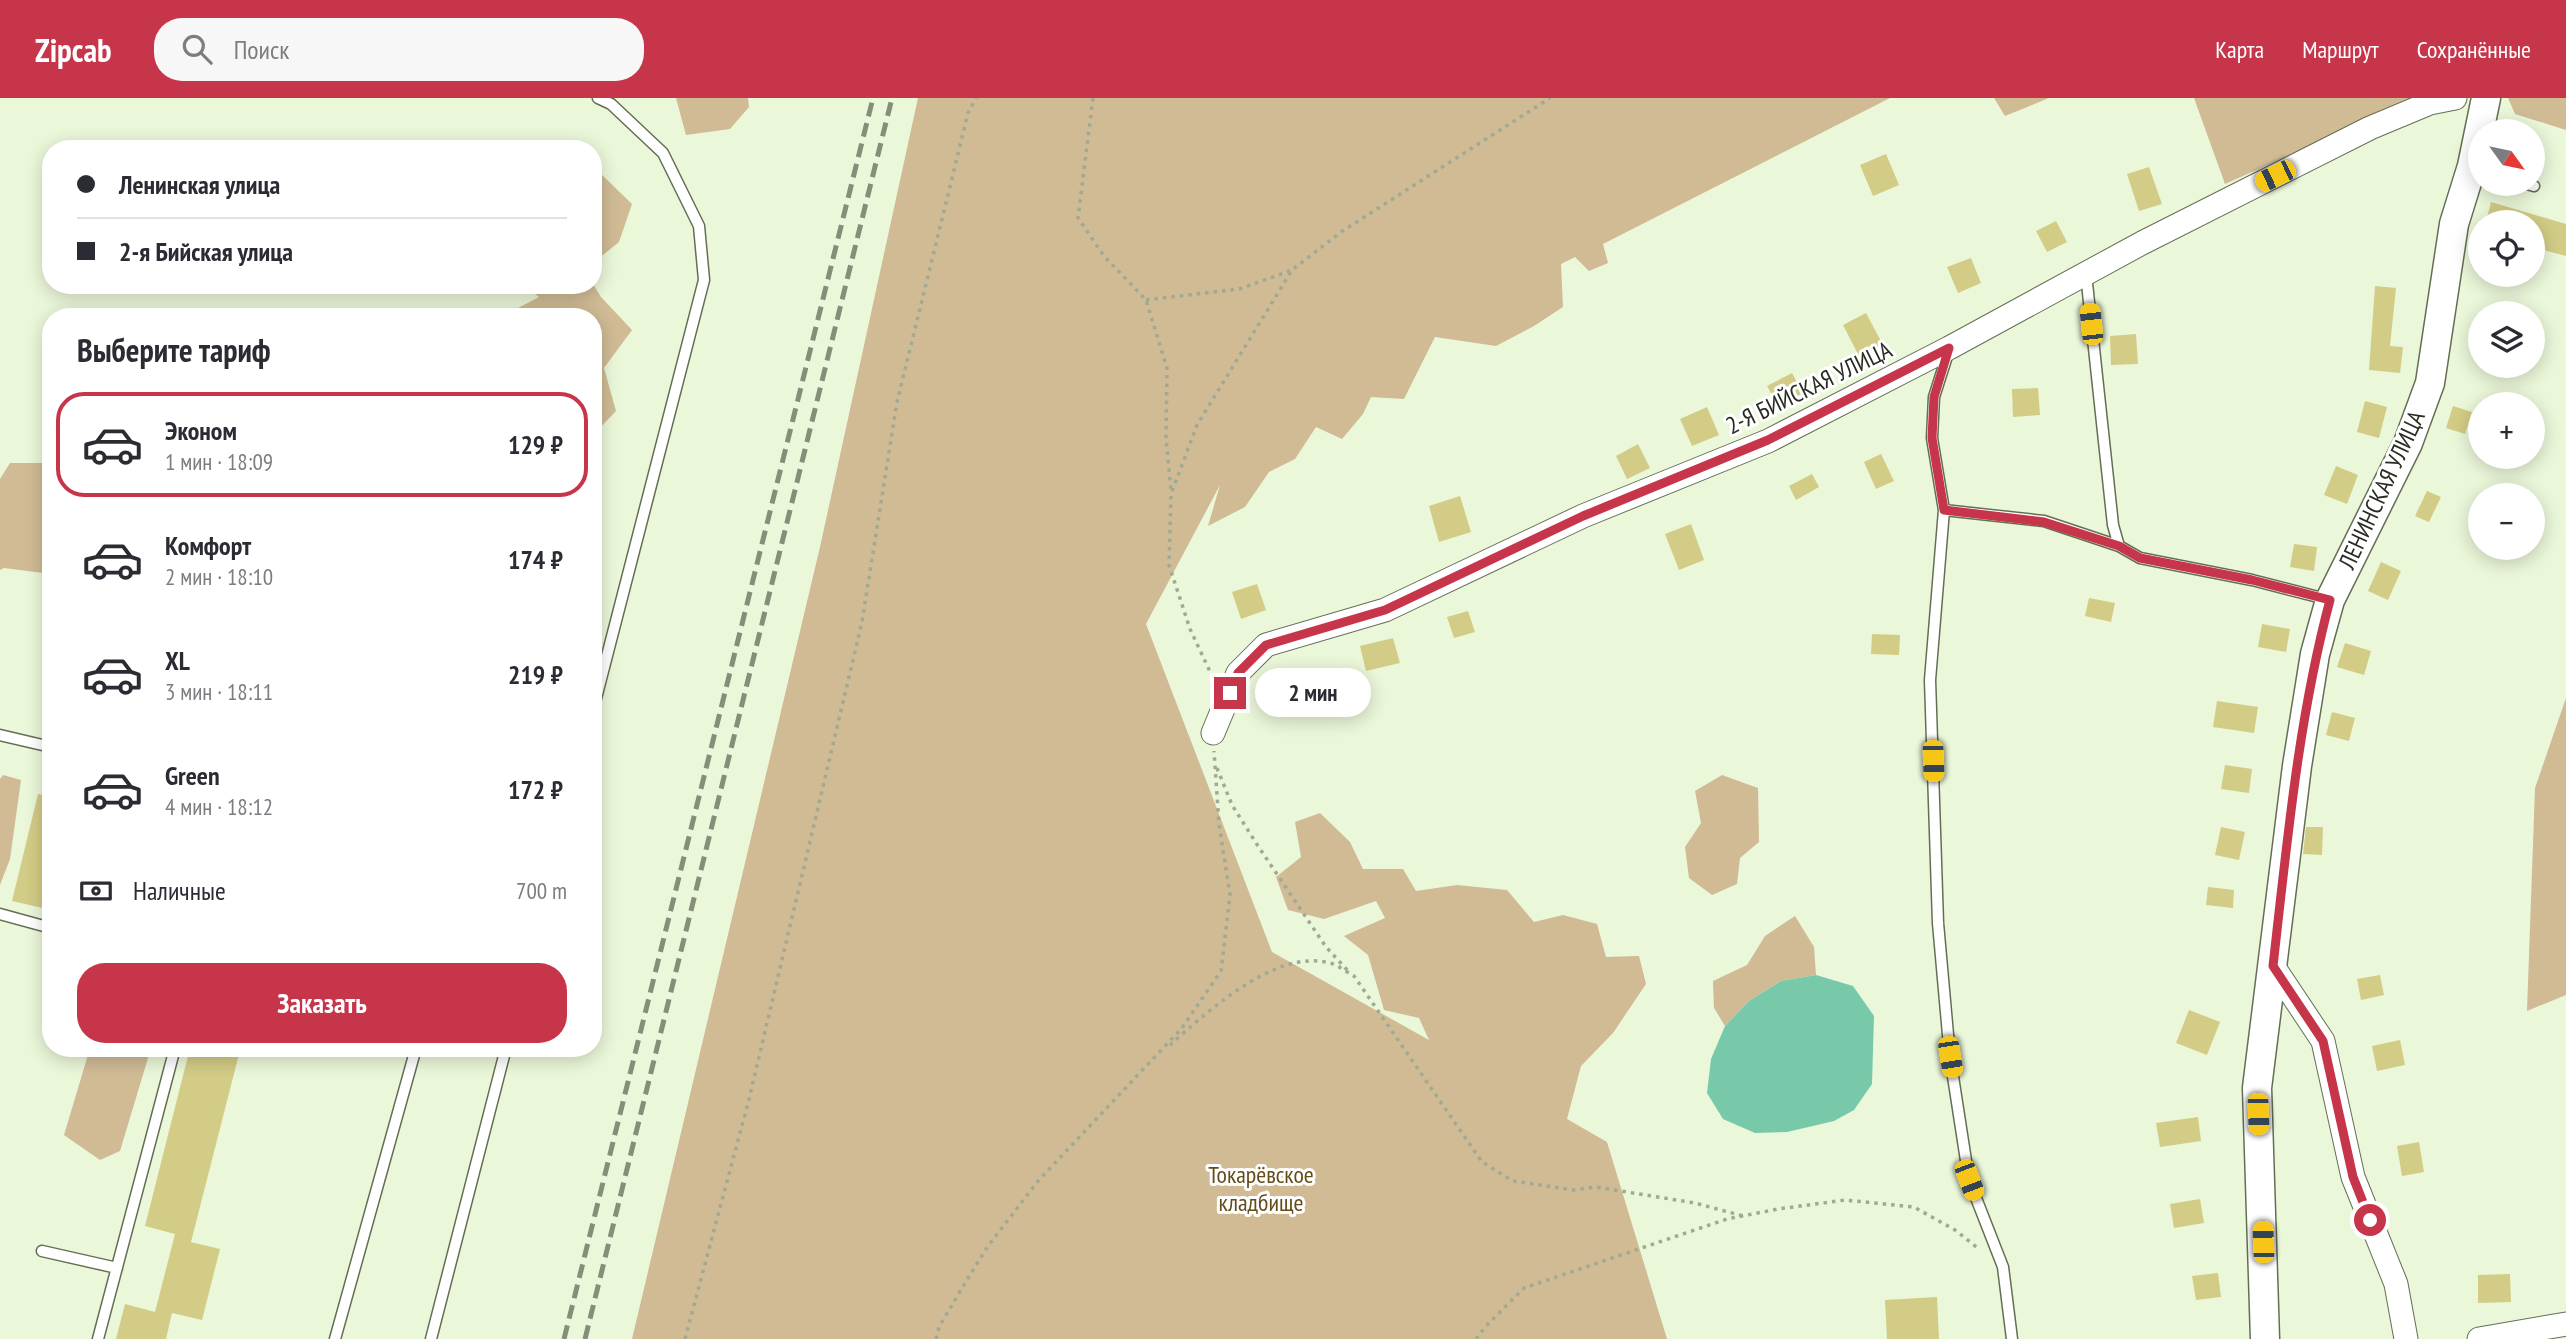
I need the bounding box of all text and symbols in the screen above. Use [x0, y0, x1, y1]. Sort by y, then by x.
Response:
search box [154, 18, 644, 81]
text: Zipcab [35, 28, 112, 71]
icon: search [178, 30, 216, 68]
text: Поиск [234, 33, 289, 66]
text: Карта [2215, 34, 2264, 65]
text: Маршрут [2302, 34, 2379, 65]
text: Сохранённые [2417, 34, 2531, 65]
north arrow [2468, 119, 2544, 196]
map controls [2468, 119, 2545, 560]
car [2252, 157, 2299, 195]
text: Ленинская улица [119, 168, 280, 201]
button: locate [2468, 210, 2545, 287]
text: 2-я Бийская улица [119, 235, 293, 268]
button: layers [2468, 301, 2545, 378]
car [2079, 302, 2104, 346]
text: Выберите тариф [77, 329, 271, 371]
street label: 2-Я БИЙСКАЯ УЛИЦА [1721, 334, 1897, 441]
button: + [2468, 392, 2545, 469]
street label: ЛЕНИНСКАЯ УЛИЦА [2331, 405, 2432, 575]
icon: car [81, 413, 144, 476]
text: Эконом [165, 414, 237, 447]
text: 129 ₽ [508, 428, 563, 461]
text: 1 мин · 18:09 [165, 447, 273, 476]
button: − [2468, 483, 2545, 560]
icon: car [81, 528, 144, 591]
text: Комфорт [165, 529, 251, 562]
text: 174 ₽ [508, 543, 563, 576]
text: 2 мин · 18:10 [165, 562, 273, 591]
icon: car [81, 643, 144, 706]
text: XL [165, 644, 190, 677]
text: 219 ₽ [508, 658, 563, 691]
callout: 2 мин [1254, 668, 1370, 718]
text: 3 мин · 18:11 [165, 677, 273, 706]
route end [1214, 677, 1246, 709]
text: 2 мин [1288, 678, 1338, 707]
car [1922, 740, 1945, 782]
icon: car [81, 758, 144, 821]
text: Green [165, 759, 220, 792]
text: 172 ₽ [508, 773, 563, 806]
text: 4 мин · 18:12 [165, 792, 273, 821]
icon: cash [77, 872, 115, 910]
text: Наличные [133, 874, 226, 907]
text: 700 m [516, 876, 567, 905]
button: Заказать [77, 963, 567, 1043]
car [1937, 1035, 1964, 1079]
car [2247, 1093, 2270, 1135]
car [1952, 1157, 1987, 1203]
park label: Токарёвское кладбище [1208, 1159, 1314, 1218]
route start [2354, 1204, 2386, 1236]
car [2252, 1221, 2275, 1263]

